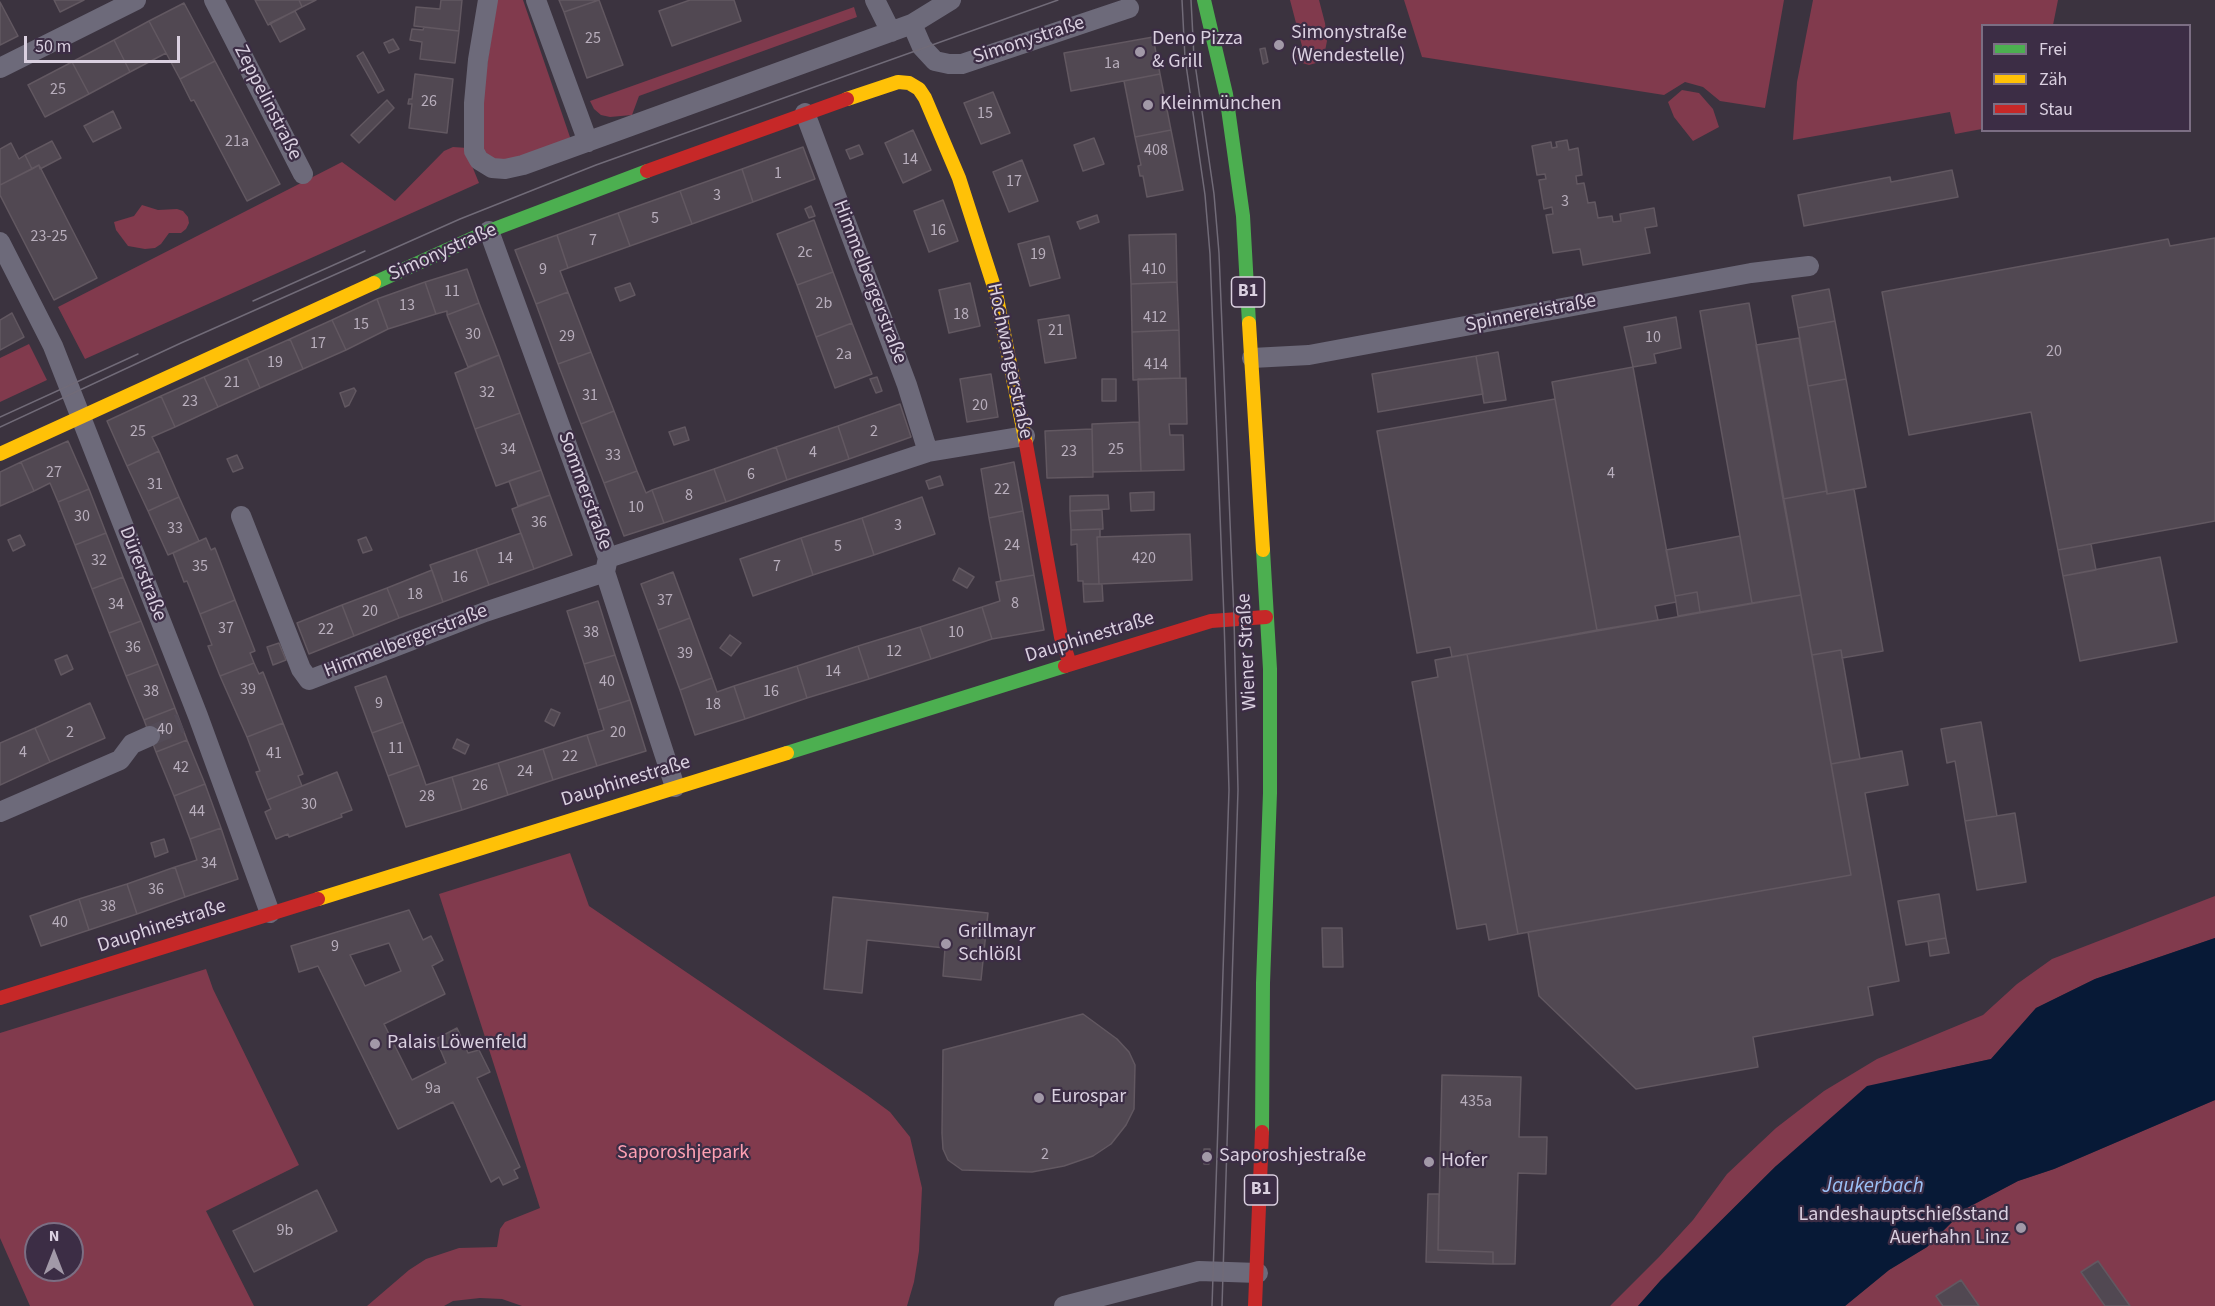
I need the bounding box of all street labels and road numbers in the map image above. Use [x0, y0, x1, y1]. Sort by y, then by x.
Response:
street label: Simonystraße [970, 12, 1088, 70]
street label: Zeppelinstraße [228, 41, 306, 165]
street label: Himmelbergerstraße [827, 197, 911, 367]
street label: Simonystraße [385, 218, 501, 288]
road number: B1 [1232, 277, 1264, 307]
street label: Hochwangerstraße [981, 281, 1037, 441]
street label: Spinnereistraße [1464, 290, 1598, 338]
street label: Sommerstraße [551, 429, 617, 553]
street label: Dürerstraße [113, 523, 171, 625]
street label: Wiener Straße [1233, 593, 1263, 711]
street label: Himmelbergerstraße [321, 600, 491, 684]
street label: Dauphinestraße [1023, 607, 1157, 669]
street label: Dauphinestraße [559, 751, 693, 813]
street label: Dauphinestraße [95, 895, 229, 959]
road number: B1 [1244, 1175, 1278, 1205]

